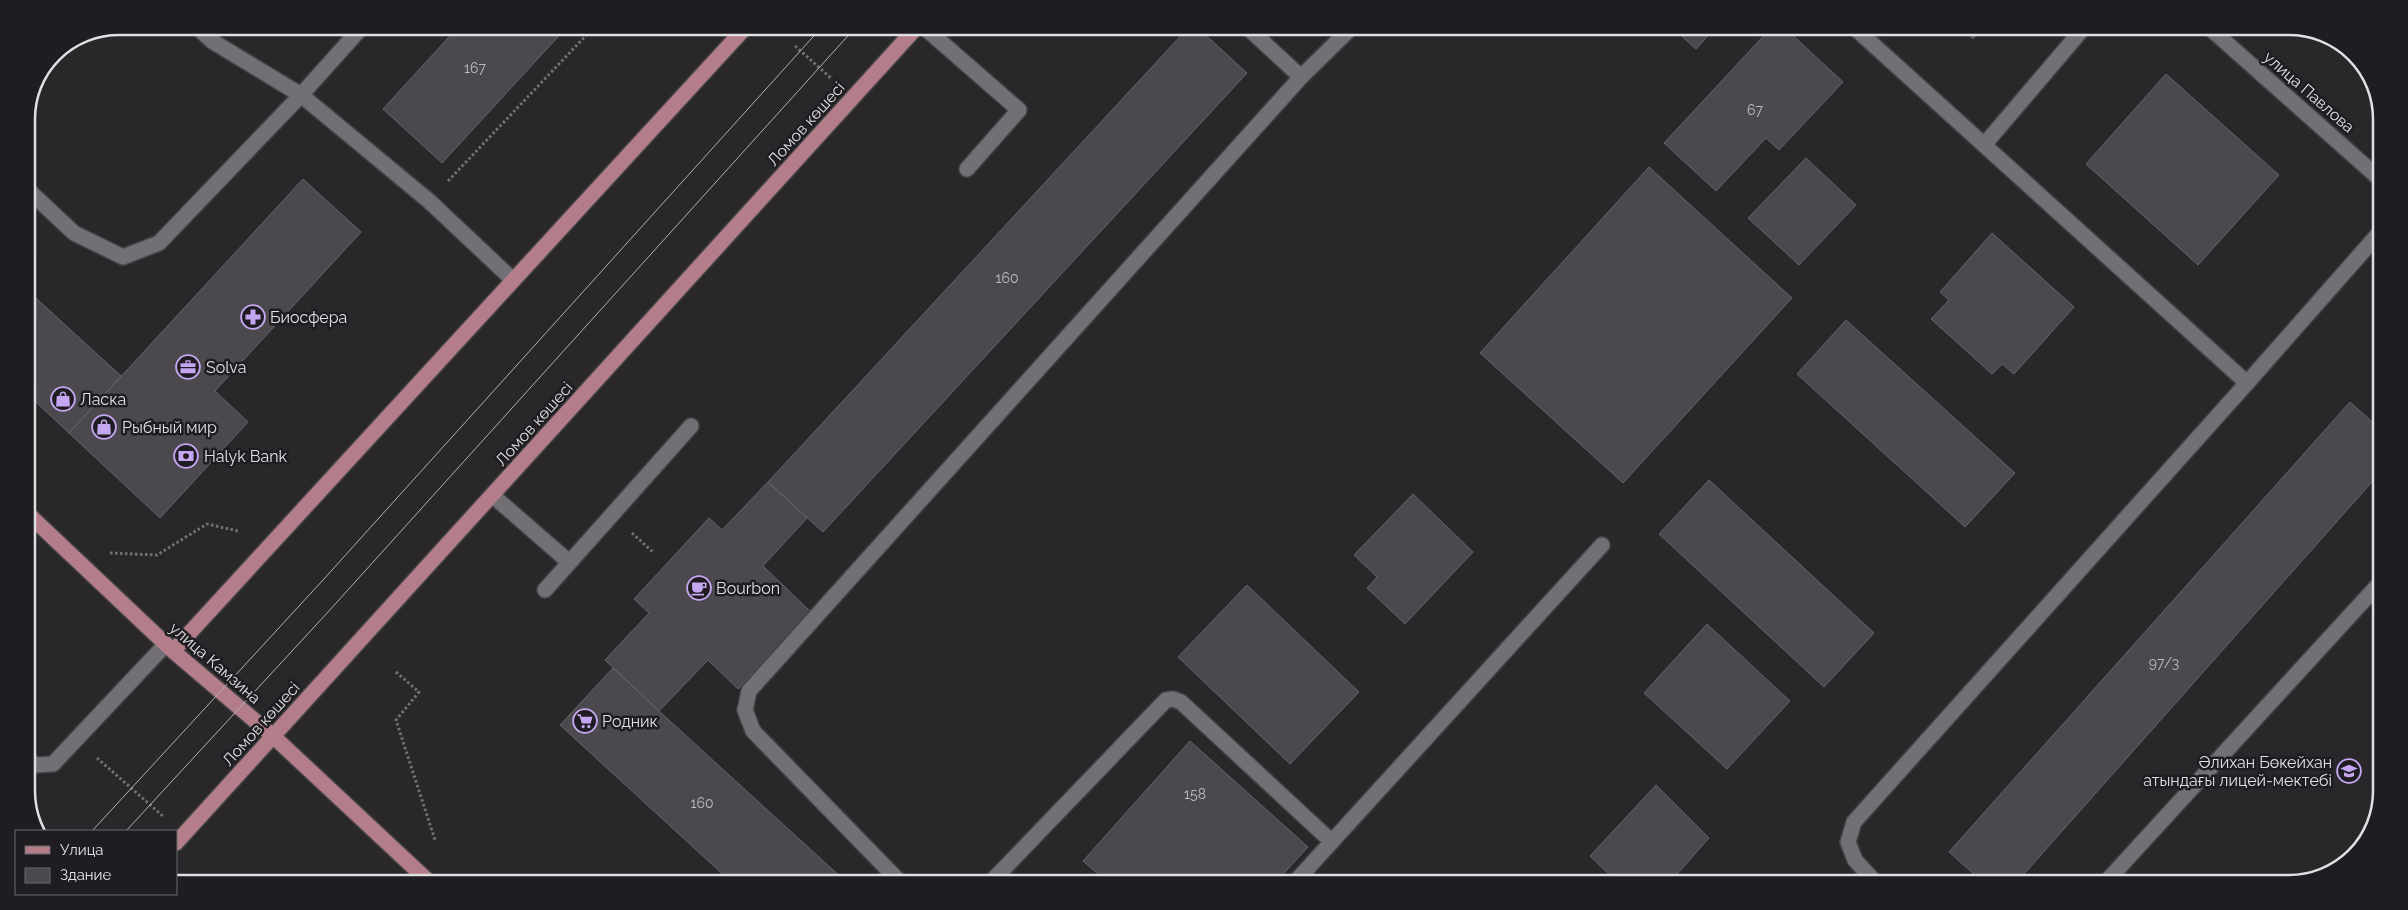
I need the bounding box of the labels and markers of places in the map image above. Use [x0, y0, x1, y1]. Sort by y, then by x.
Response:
pharmacy icon: Биосфера [240, 304, 266, 330]
place label: Биосфера [270, 308, 347, 327]
office icon: Solva [175, 354, 201, 380]
place label: Solva [206, 358, 246, 377]
shop icon: Ласка [50, 386, 76, 412]
place label: Ласка [80, 390, 126, 409]
shop icon: Рыбный мир [91, 414, 117, 440]
place label: Рыбный мир [122, 418, 217, 437]
bank icon: Halyk Bank [173, 443, 199, 469]
place label: Halyk Bank [204, 447, 287, 466]
cafe icon: Bourbon [686, 575, 712, 601]
place label: Bourbon [716, 579, 780, 598]
supermarket icon: Родник [572, 708, 598, 734]
place label: Родник [602, 712, 658, 731]
place label: Әлихан Бөкейхан атындағы лицей-мектебі [2143, 753, 2332, 790]
school or university icon: Әлихан Бөкейхан атындағы лицей-мектебі [2336, 758, 2362, 784]

